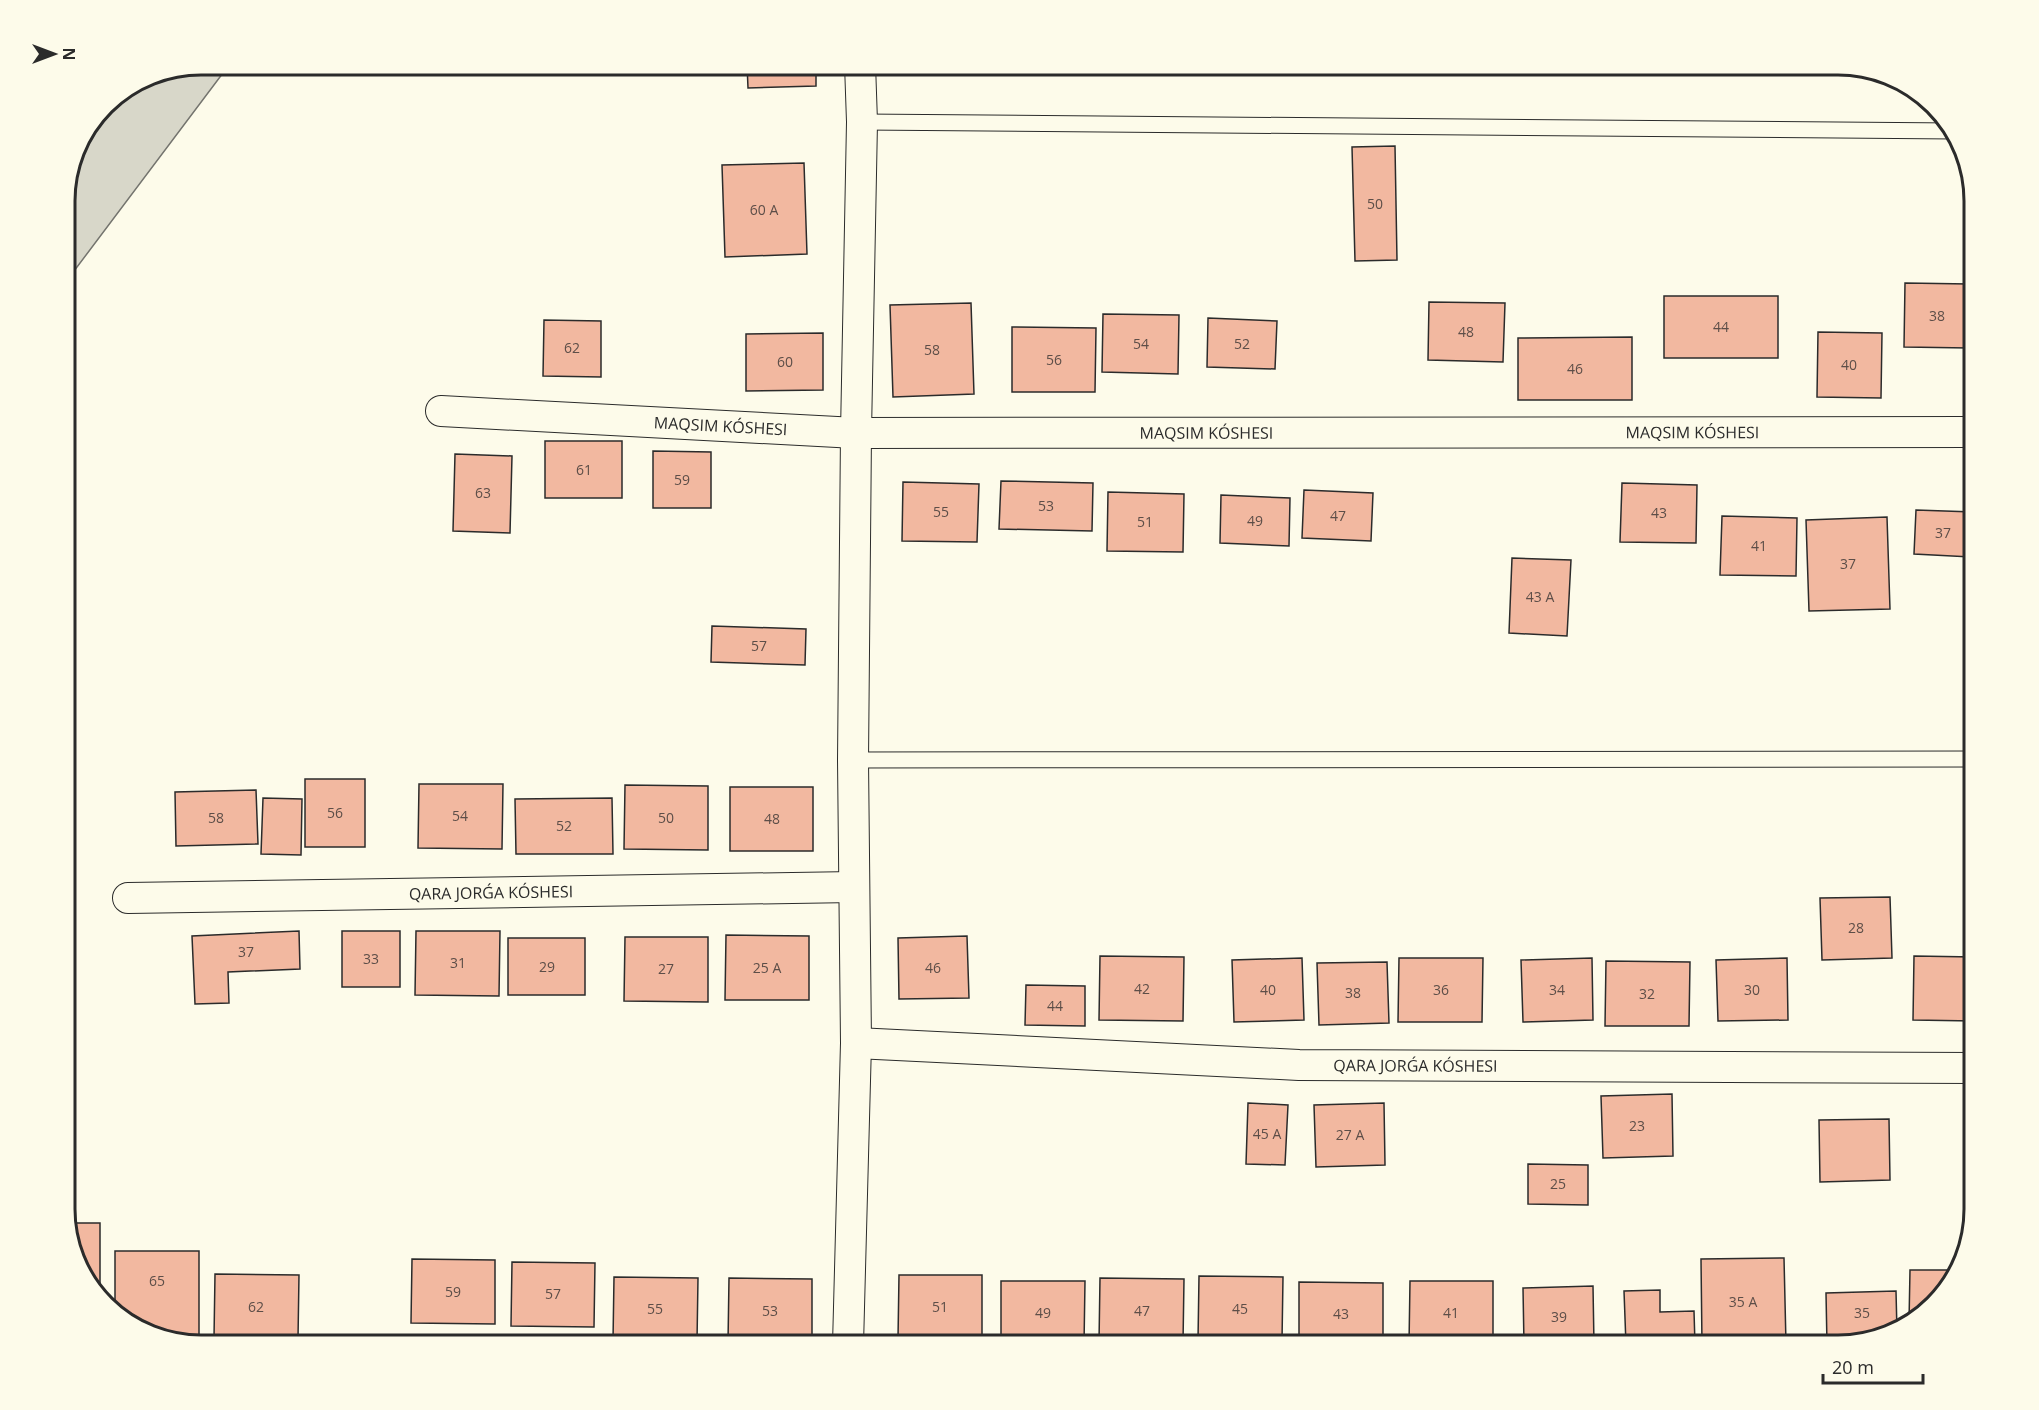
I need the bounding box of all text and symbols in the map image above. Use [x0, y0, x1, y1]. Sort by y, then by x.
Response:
north arrow [24, 24, 84, 84]
text: N [58, 47, 80, 61]
house number: 50 [1367, 194, 1383, 213]
house number: 60 А [750, 200, 778, 219]
house number: 38 [1929, 306, 1945, 325]
house number: 44 [1713, 317, 1729, 336]
house number: 48 [1458, 322, 1474, 341]
house number: 54 [1133, 334, 1149, 353]
house number: 52 [1234, 334, 1250, 353]
house number: 62 [564, 338, 580, 357]
house number: 58 [924, 340, 940, 359]
house number: 56 [1046, 350, 1062, 369]
house number: 60 [777, 352, 793, 371]
house number: 40 [1841, 355, 1857, 374]
house number: 46 [1567, 359, 1583, 378]
street label: MAQSIM KÓSHESI [653, 411, 788, 440]
street label: MAQSIM KÓSHESI [1626, 421, 1759, 443]
street label: MAQSIM KÓSHESI [1140, 422, 1273, 444]
house number: 61 [576, 460, 592, 479]
house number: 59 [674, 470, 690, 489]
house number: 63 [475, 483, 491, 502]
house number: 53 [1038, 496, 1054, 515]
house number: 55 [933, 502, 949, 521]
house number: 43 [1651, 503, 1667, 522]
house number: 47 [1330, 506, 1346, 525]
house number: 49 [1247, 511, 1263, 530]
house number: 51 [1137, 512, 1153, 531]
house number: 37 [1935, 523, 1951, 542]
house number: 41 [1751, 536, 1767, 555]
house number: 37 [1840, 554, 1856, 573]
house number: 43 А [1526, 587, 1554, 606]
house number: 57 [751, 636, 767, 655]
house number: 56 [327, 803, 343, 822]
house number: 54 [452, 806, 468, 825]
house number: 58 [208, 808, 224, 827]
house number: 50 [658, 808, 674, 827]
house number: 48 [764, 809, 780, 828]
house number: 52 [556, 816, 572, 835]
street label: QARA JORǴA KÓSHESI [409, 880, 573, 905]
house number: 28 [1848, 918, 1864, 937]
house number: 37 [238, 942, 254, 961]
house number: 33 [363, 949, 379, 968]
house number: 31 [450, 953, 466, 972]
house number: 29 [539, 957, 555, 976]
house number: 25 А [753, 958, 781, 977]
house number: 46 [925, 958, 941, 977]
house number: 27 [658, 959, 674, 978]
house number: 42 [1134, 979, 1150, 998]
house number: 40 [1260, 980, 1276, 999]
house number: 36 [1433, 980, 1449, 999]
house number: 34 [1549, 980, 1565, 999]
house number: 30 [1744, 980, 1760, 999]
house number: 38 [1345, 983, 1361, 1002]
house number: 32 [1639, 984, 1655, 1003]
house number: 44 [1047, 996, 1063, 1015]
street label: QARA JORǴA KÓSHESI [1333, 1054, 1498, 1077]
house number: 23 [1629, 1116, 1645, 1135]
house number: 45 А [1253, 1124, 1281, 1143]
house number: 27 А [1336, 1125, 1364, 1144]
house number: 25 [1550, 1174, 1566, 1193]
house number: 65 [149, 1271, 165, 1290]
house number: 59 [445, 1282, 461, 1301]
house number: 57 [545, 1284, 561, 1303]
house number: 35 А [1729, 1292, 1757, 1311]
house number: 62 [248, 1297, 264, 1316]
house number: 51 [932, 1297, 948, 1316]
house number: 55 [647, 1299, 663, 1318]
house number: 45 [1232, 1299, 1248, 1318]
house number: 53 [762, 1301, 778, 1320]
house number: 47 [1134, 1301, 1150, 1320]
house number: 49 [1035, 1303, 1051, 1322]
house number: 41 [1443, 1303, 1459, 1322]
house number: 35 [1854, 1303, 1870, 1322]
house number: 43 [1333, 1304, 1349, 1323]
house number: 39 [1551, 1307, 1567, 1326]
scale bar [1823, 1347, 1924, 1385]
text: 20 m [1832, 1355, 1874, 1379]

